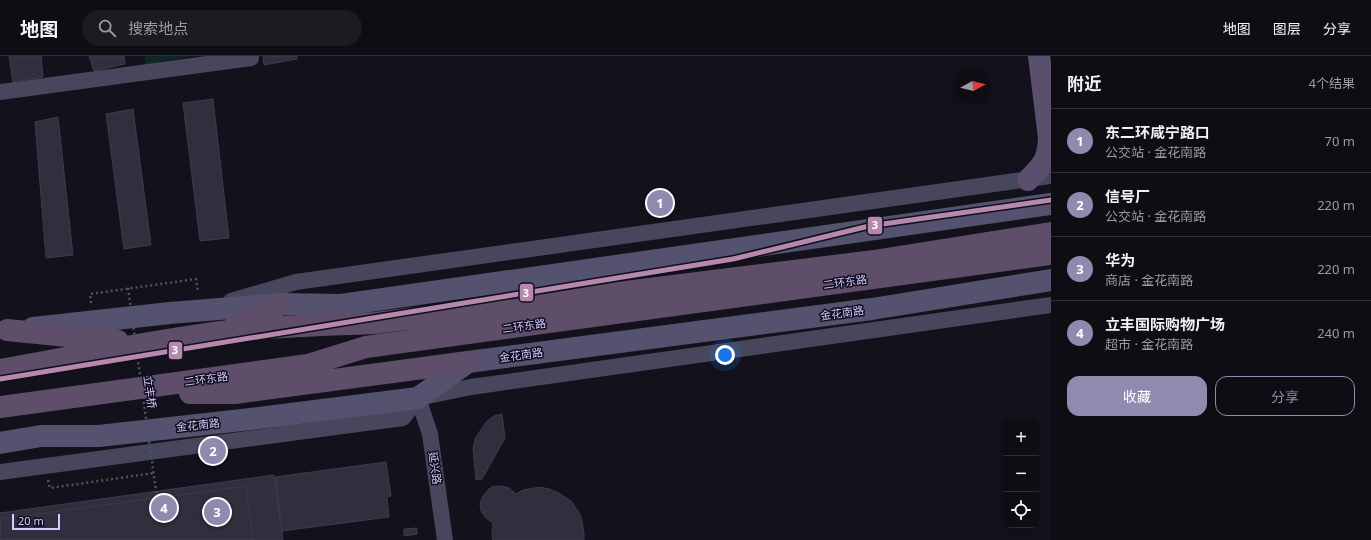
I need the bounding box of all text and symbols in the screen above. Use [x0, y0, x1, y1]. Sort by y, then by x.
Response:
search box [82, 10, 362, 46]
text: 地图 [20, 16, 58, 42]
icon: search [96, 17, 118, 39]
text: 搜索地点 [128, 18, 188, 38]
text: 地图 [1223, 19, 1251, 38]
text: 图层 [1273, 19, 1301, 38]
text: 分享 [1323, 19, 1351, 38]
north arrow [955, 68, 991, 104]
text: 附近 [1067, 72, 1101, 95]
text: 4个结果 [1309, 74, 1355, 92]
text: 东二环咸宁路口 [1105, 122, 1210, 142]
text: 1 [1076, 132, 1084, 150]
text: 70 m [1325, 132, 1355, 150]
text: 公交站 · 金花南路 [1105, 143, 1206, 161]
text: 信号厂 [1105, 186, 1150, 206]
pin: 1 [647, 188, 673, 218]
text: 2 [1076, 196, 1084, 214]
text: 220 m [1317, 196, 1355, 214]
text: 公交站 · 金花南路 [1105, 207, 1206, 225]
line badge: 3 [867, 216, 883, 235]
text: 3 [872, 217, 878, 232]
text: 华为 [1105, 250, 1135, 270]
text: 3 [1076, 260, 1084, 278]
text: 220 m [1317, 260, 1355, 278]
street label: 二环东路 [822, 271, 868, 292]
text: 商店 · 金花南路 [1105, 271, 1193, 289]
line badge: 3 [519, 283, 534, 302]
text: 3 [523, 285, 529, 300]
street label: 金花南路 [819, 302, 865, 323]
text: 立丰国际购物广场 [1105, 314, 1225, 334]
street label: 二环东路 [501, 315, 547, 336]
text: 4 [1076, 324, 1084, 342]
text: 240 m [1317, 324, 1355, 342]
text: 超市 · 金花南路 [1105, 335, 1193, 353]
line badge: 3 [168, 341, 183, 360]
text: 3 [172, 342, 178, 357]
street label: 金花南路 [498, 344, 544, 365]
your location [715, 345, 735, 365]
street label: 二环东路 [183, 368, 229, 389]
street label: 立丰桥 [141, 375, 160, 409]
button: 收藏 [1067, 376, 1207, 416]
button: 分享 [1215, 376, 1355, 416]
street label: 金花南路 [175, 415, 221, 434]
map controls [1003, 420, 1039, 528]
button: + [1003, 420, 1039, 456]
pin: 2 [200, 436, 226, 466]
street label: 延兴路 [426, 451, 445, 485]
button: − [1003, 456, 1039, 492]
button: locate [1003, 492, 1039, 528]
pin: 4 [151, 493, 177, 523]
pin: 3 [204, 497, 230, 527]
scale bar [12, 512, 60, 531]
text: 20 m [18, 513, 44, 528]

